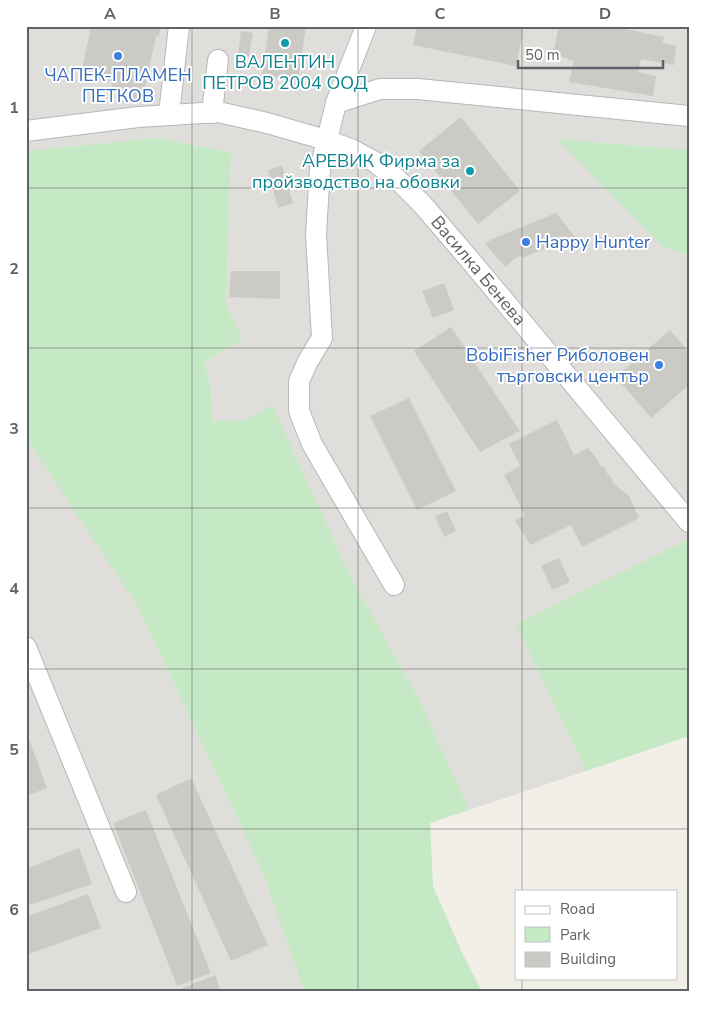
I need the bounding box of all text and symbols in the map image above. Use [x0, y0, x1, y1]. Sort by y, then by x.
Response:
text: A [104, 3, 116, 25]
text: B [269, 3, 281, 25]
text: C [435, 3, 446, 25]
text: D [599, 3, 611, 25]
marker: ВАЛЕНТИН ПЕТРОВ 2004 ООД [279, 37, 291, 49]
scale bar [518, 38, 662, 70]
text: 50 m [525, 45, 560, 65]
marker: ЧАПЕК-ПЛАМЕН ПЕТКОВ [112, 50, 124, 62]
place label: ВАЛЕНТИН ПЕТРОВ 2004 ООД [202, 50, 368, 95]
place label: ЧАПЕК-ПЛАМЕН ПЕТКОВ [44, 63, 192, 108]
text: 1 [9, 97, 19, 119]
place label: АРЕВИК Фирма за пройзводство на обовки [252, 149, 460, 194]
marker: АРЕВИК Фирма за пройзводство на обовки [464, 165, 476, 177]
street label: Василка Бенева [425, 211, 532, 331]
place label: Happy Hunter [536, 230, 651, 254]
marker: Happy Hunter [520, 236, 532, 248]
text: 2 [9, 258, 19, 280]
place label: BobiFisher Риболовен търговски център [466, 343, 649, 388]
marker: BobiFisher Риболовен търговски център [653, 359, 665, 371]
text: 3 [9, 418, 19, 440]
text: 4 [9, 578, 19, 600]
text: 5 [9, 739, 19, 761]
legend [515, 890, 678, 980]
text: 6 [9, 899, 19, 921]
text: Road [560, 899, 595, 919]
text: Park [560, 925, 590, 945]
text: Building [560, 949, 616, 969]

